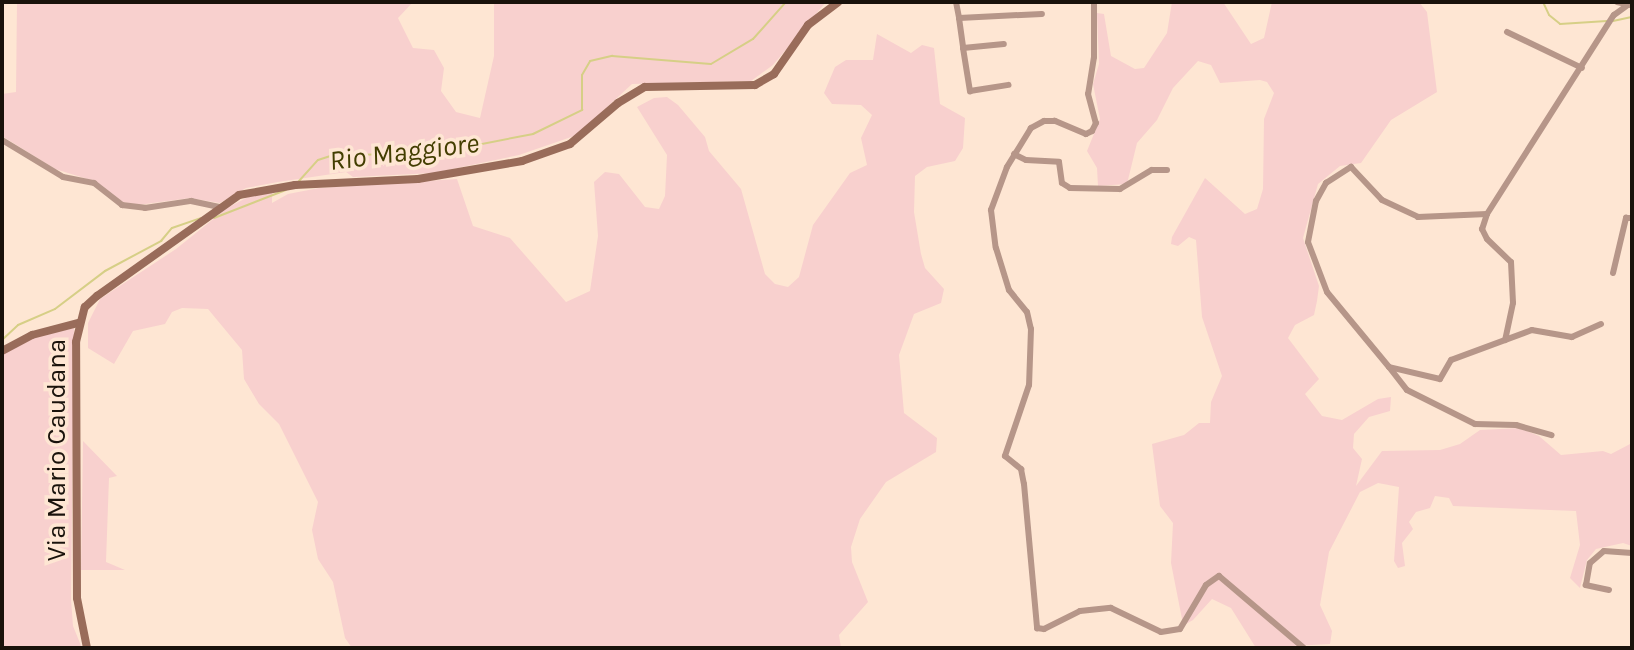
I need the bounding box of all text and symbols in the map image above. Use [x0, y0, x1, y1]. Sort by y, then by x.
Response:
water label: Rio Maggiore [327, 126, 481, 178]
street label: Via Mario Caudana [41, 339, 73, 561]

